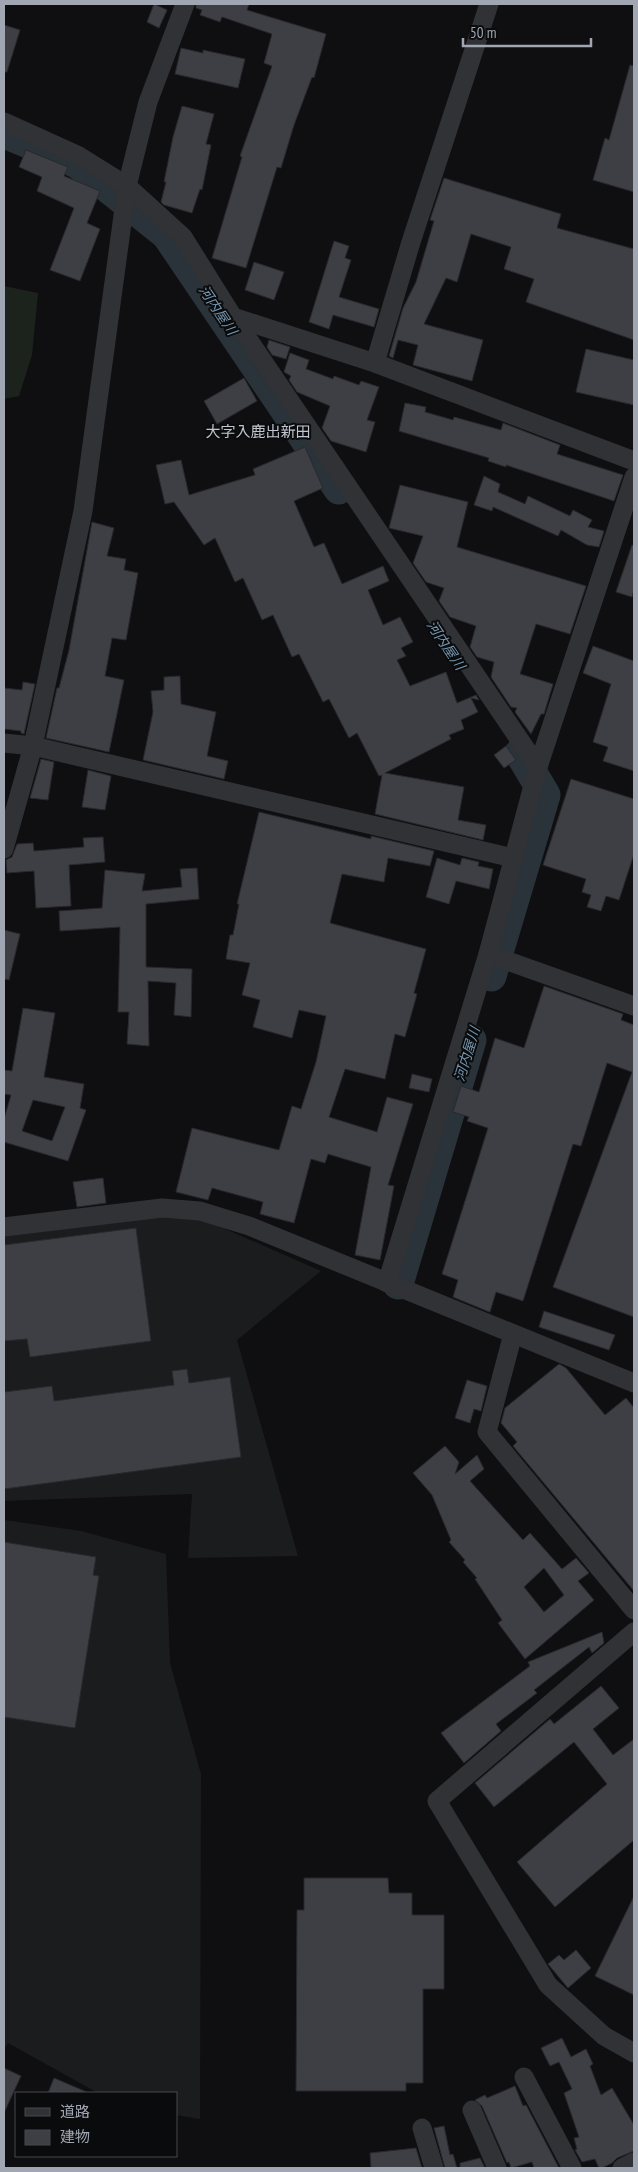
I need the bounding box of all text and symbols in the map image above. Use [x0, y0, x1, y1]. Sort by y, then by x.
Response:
scale bar [463, 15, 590, 47]
text: 50 m [470, 23, 496, 42]
water label: 河内屋川 [195, 282, 242, 340]
district label: 大字入鹿出新田 [205, 422, 311, 441]
water label: 河内屋川 [423, 617, 470, 675]
water label: 河内屋川 [450, 1023, 484, 1083]
legend [15, 2092, 178, 2157]
text: 道路 [60, 2102, 90, 2121]
text: 建物 [60, 2127, 90, 2146]

